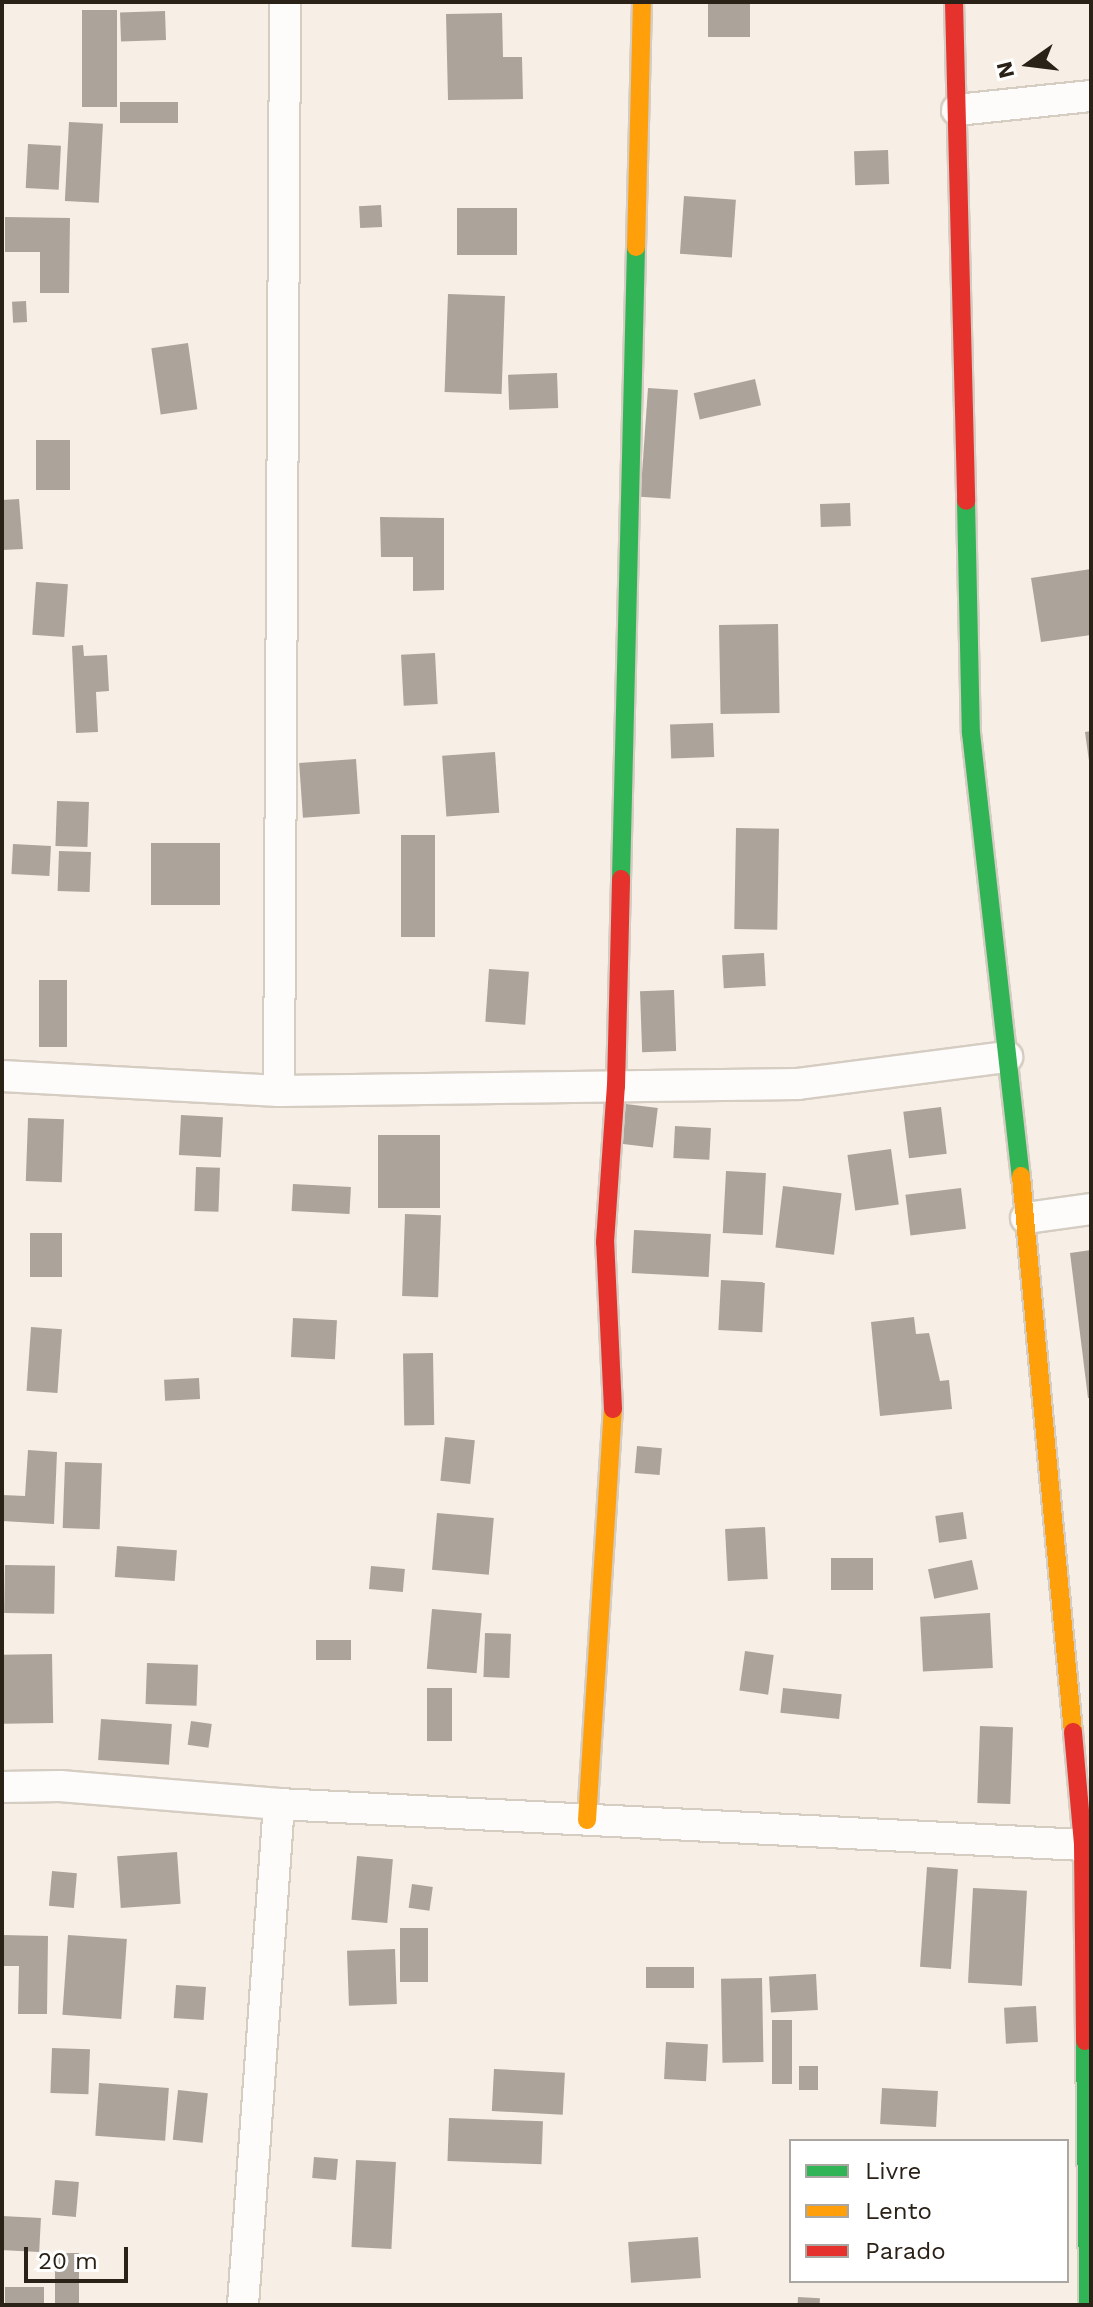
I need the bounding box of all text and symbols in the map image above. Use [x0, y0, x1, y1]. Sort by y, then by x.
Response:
north arrow [989, 24, 1069, 104]
text: N [991, 59, 1019, 81]
legend [789, 2139, 1069, 2283]
text: Livre [865, 2157, 921, 2185]
text: Lento [865, 2197, 932, 2225]
scale bar [28, 2231, 132, 2281]
text: Parado [865, 2237, 946, 2265]
text: 20 m [38, 2247, 98, 2275]

